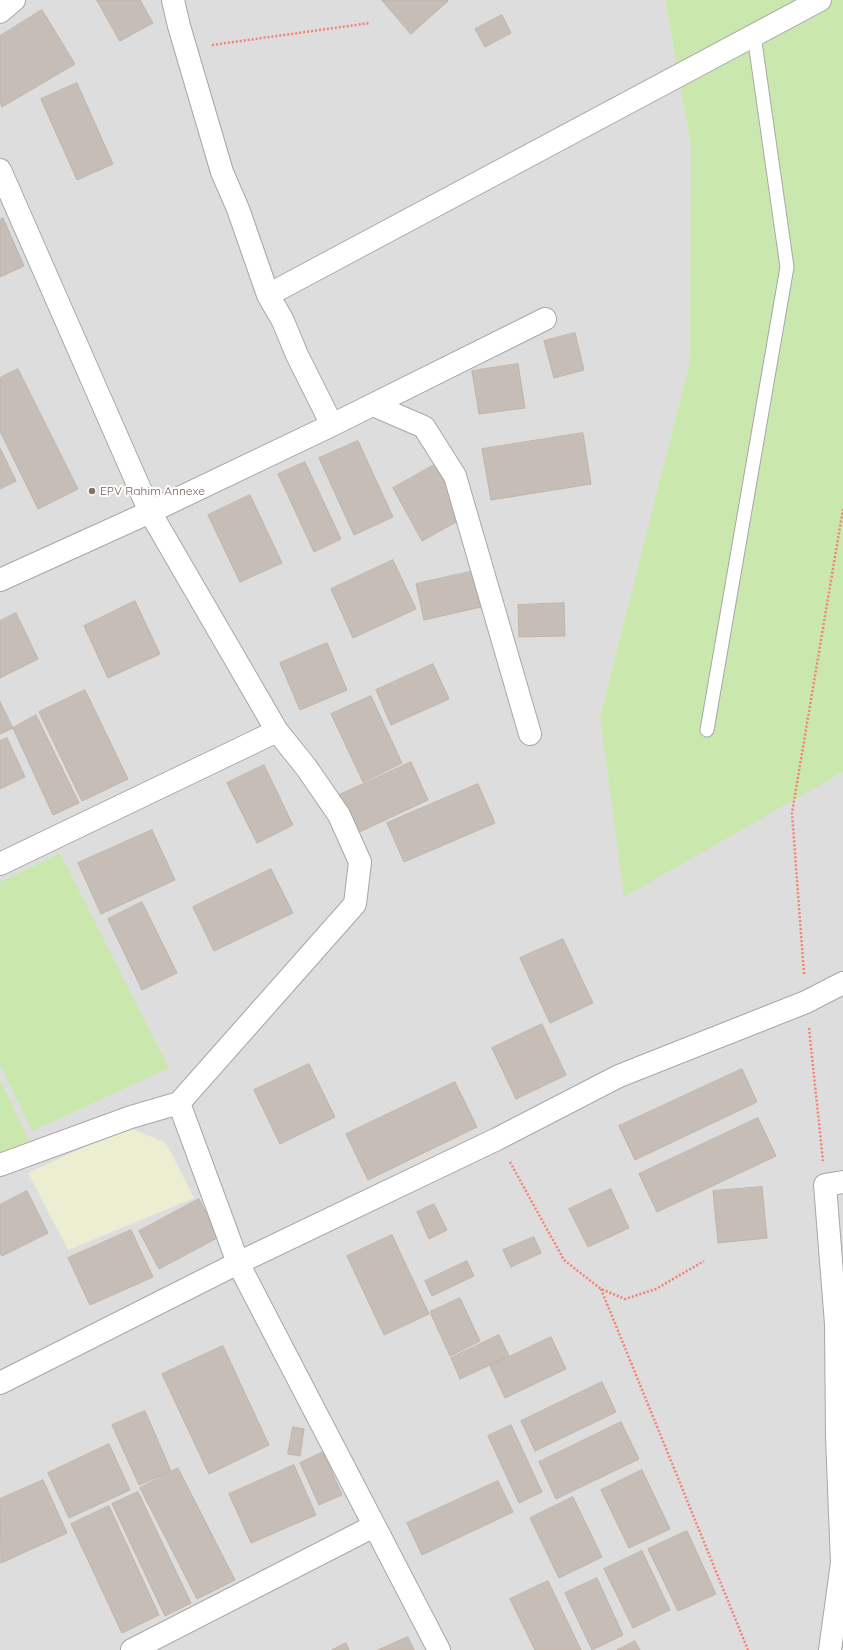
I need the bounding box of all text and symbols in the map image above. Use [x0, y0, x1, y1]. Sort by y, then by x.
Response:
place label: EPV Rahim Annexe [100, 484, 205, 498]
marker: EPV Rahim Annexe [87, 486, 97, 496]

